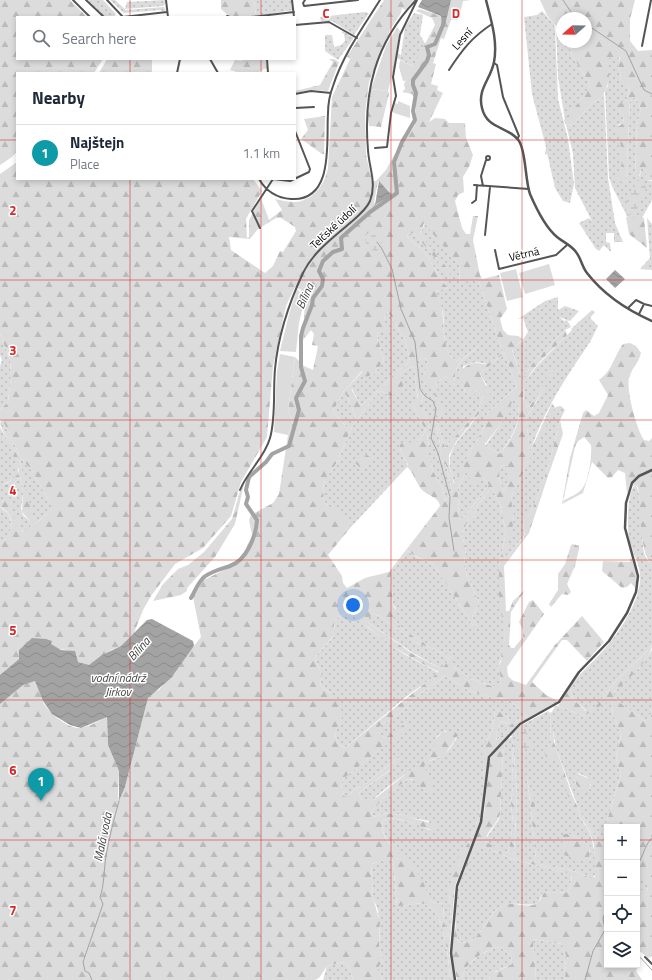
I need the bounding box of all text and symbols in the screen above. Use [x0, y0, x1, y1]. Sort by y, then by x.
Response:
text: C [322, 3, 330, 23]
text: D [452, 3, 460, 23]
north arrow [556, 12, 592, 48]
search box [16, 16, 296, 60]
street label: Lesní [448, 23, 477, 53]
icon: search [30, 27, 52, 49]
text: Search here [62, 27, 136, 50]
text: Nearby [32, 85, 85, 111]
text: Najštejn [70, 131, 124, 154]
text: 1 [41, 143, 49, 163]
text: 1.1 km [243, 143, 280, 163]
text: Place [70, 154, 99, 174]
text: 2 [9, 200, 17, 220]
street label: Telčské údolí [306, 200, 361, 253]
street label: Větrná [507, 243, 541, 265]
water label: Bílina [290, 279, 319, 312]
text: 3 [9, 340, 17, 360]
text: 4 [9, 480, 17, 500]
your location [343, 595, 363, 615]
text: 5 [9, 620, 17, 640]
water label: Bílina [123, 632, 155, 665]
water label: vodní nádrž Jirkov [90, 668, 148, 701]
text: 6 [9, 760, 17, 780]
pin: 1 [28, 768, 54, 801]
water label: Malá voda [88, 810, 117, 863]
map controls [604, 824, 640, 968]
button: + [604, 824, 640, 860]
button: − [604, 860, 640, 896]
button: locate [604, 896, 640, 932]
text: 7 [9, 900, 17, 920]
button: layers [604, 932, 640, 968]

